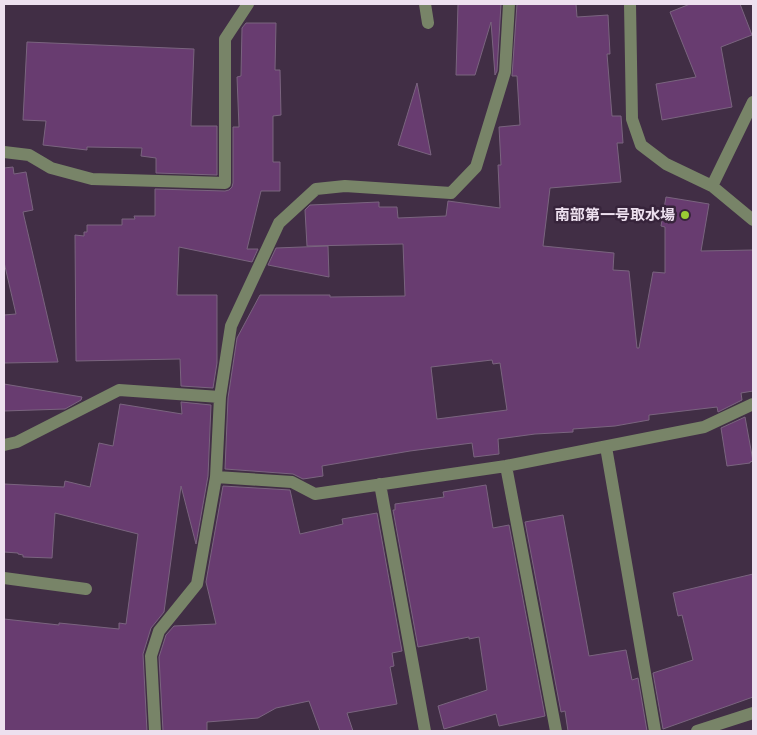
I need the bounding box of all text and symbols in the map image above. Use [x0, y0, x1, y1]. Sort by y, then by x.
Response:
place label: 南部第一号取水場 [555, 206, 675, 224]
marker: 南部第一号取水場 [679, 209, 691, 221]

